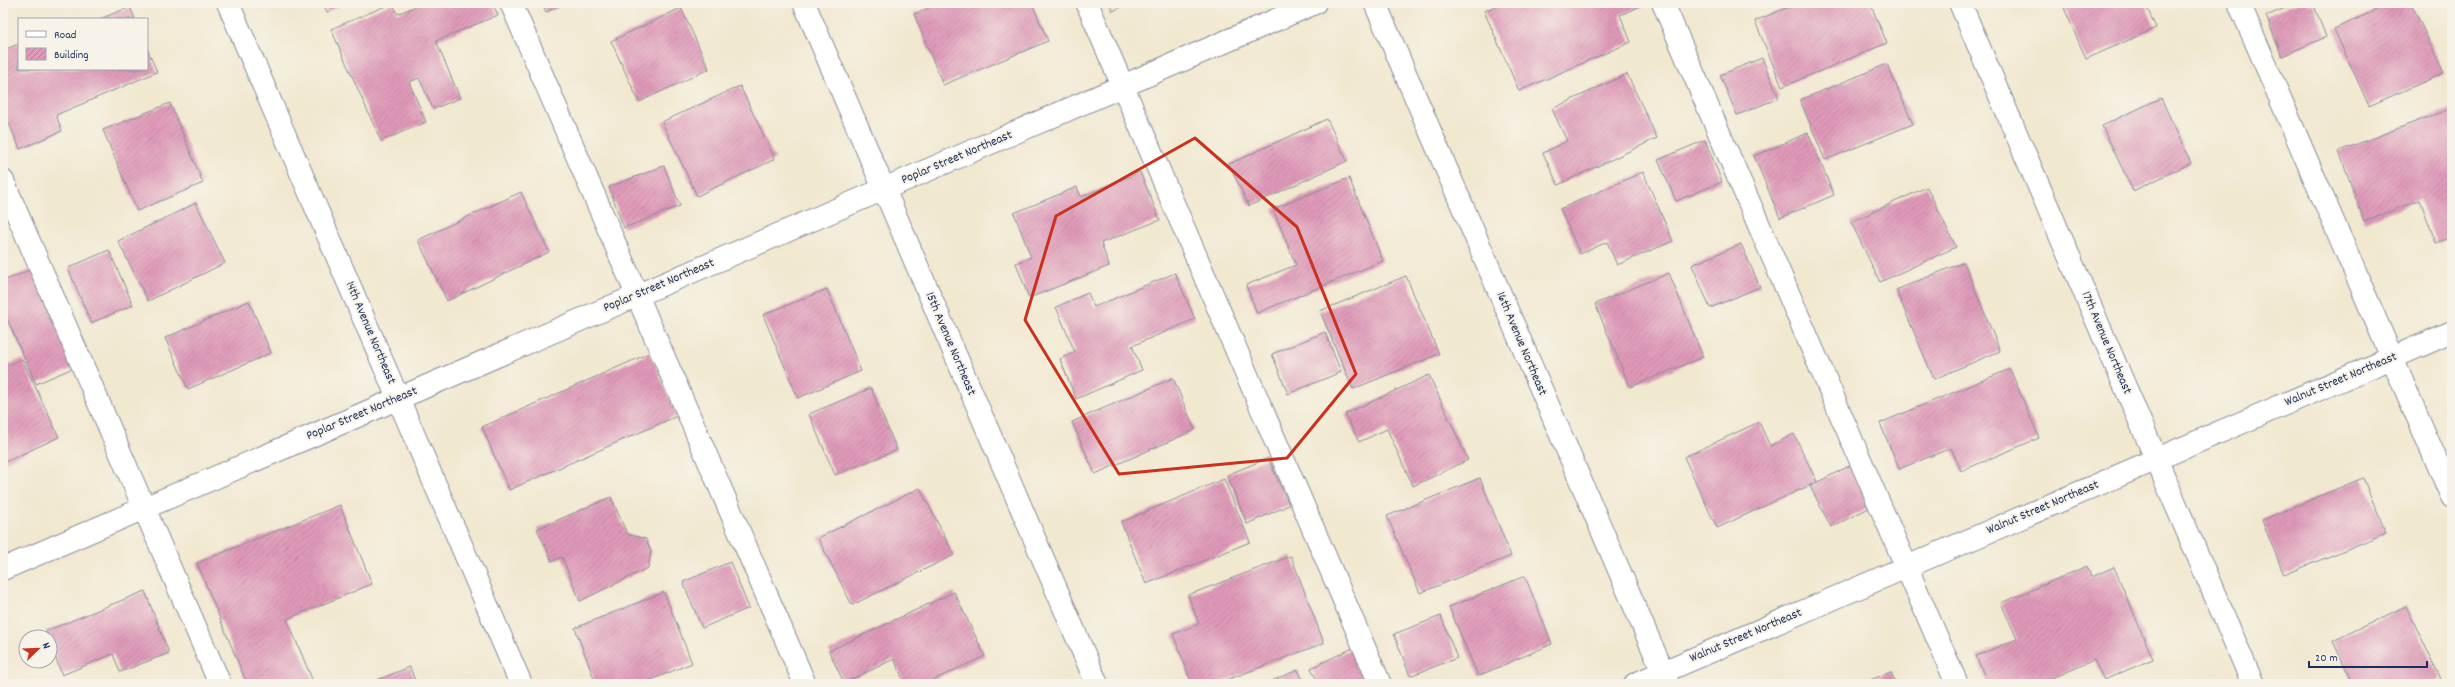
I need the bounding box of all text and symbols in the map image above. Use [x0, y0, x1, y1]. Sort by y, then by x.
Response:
legend [18, 18, 148, 70]
text: Road [54, 27, 76, 44]
text: Building [54, 47, 89, 64]
street label: Poplar Street Northeast [898, 126, 1016, 190]
street label: Poplar Street Northeast [600, 254, 718, 318]
street label: 14th Avenue Northeast [340, 278, 400, 388]
street label: 15th Avenue Northeast [920, 289, 981, 399]
street label: 16th Avenue Northeast [1490, 289, 1552, 399]
street label: 17th Avenue Northeast [2076, 289, 2136, 398]
street label: Walnut Street Northeast [2282, 348, 2400, 412]
street label: Poplar Street Northeast [303, 382, 421, 446]
street label: Walnut Street Northeast [1984, 476, 2102, 540]
street label: Walnut Street Northeast [1687, 604, 1805, 668]
north arrow [18, 629, 58, 669]
text: N [37, 640, 54, 652]
scale bar [2309, 643, 2427, 669]
text: 20 m [2315, 650, 2338, 667]

